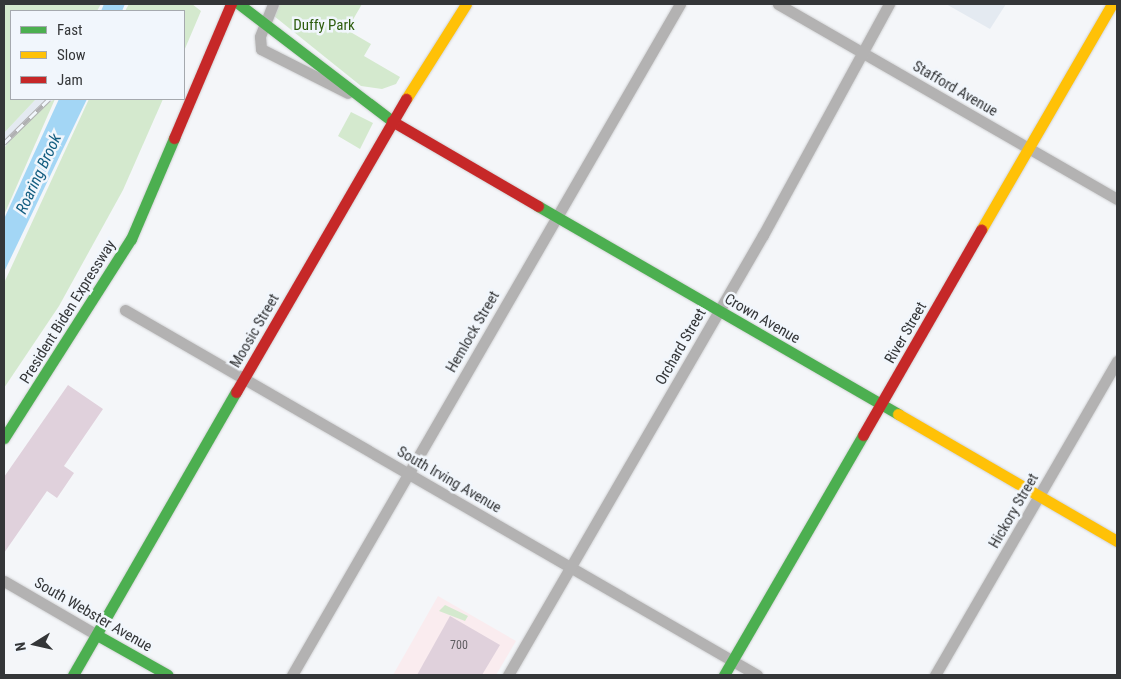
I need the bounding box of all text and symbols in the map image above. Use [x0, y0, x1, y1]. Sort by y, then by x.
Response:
legend [10, 10, 185, 100]
park label: Duffy Park [293, 17, 355, 35]
text: Fast [57, 21, 82, 39]
text: Slow [57, 46, 86, 64]
street label: Stafford Avenue [909, 57, 1001, 121]
text: Jam [57, 71, 83, 89]
water label: Roaring Brook [12, 131, 66, 217]
street label: President Biden Expressway [16, 237, 120, 387]
street label: Hemlock Street [442, 288, 504, 376]
street label: Crown Avenue [721, 290, 803, 348]
street label: Moosic Street [227, 291, 283, 371]
street label: River Street [881, 299, 931, 367]
street label: Orchard Street [652, 306, 710, 388]
street label: South Irving Avenue [394, 443, 504, 517]
street label: Hickory Street [985, 470, 1043, 552]
street label: South Webster Avenue [31, 574, 155, 656]
north arrow [10, 619, 60, 669]
house number: 700 [450, 639, 468, 653]
text: N [12, 641, 29, 652]

